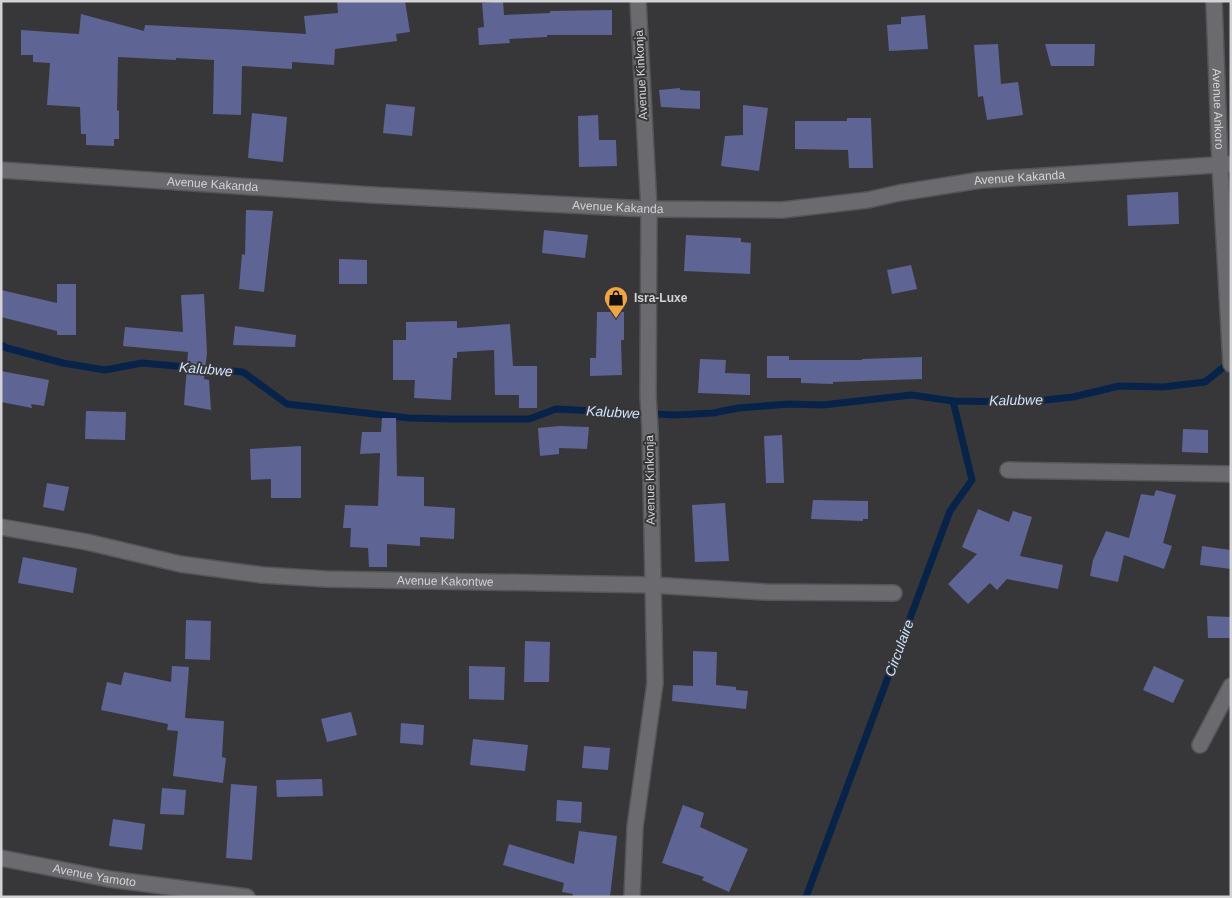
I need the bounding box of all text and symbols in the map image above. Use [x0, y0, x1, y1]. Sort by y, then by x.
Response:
street label: Avenue Kinkonja [632, 29, 650, 120]
street label: Avenue Ankoro [1209, 68, 1226, 150]
street label: Avenue Kakanda [973, 168, 1066, 188]
street label: Avenue Kakanda [166, 174, 259, 194]
street label: Avenue Kakanda [572, 198, 664, 216]
shop icon: Isra-Luxe [603, 285, 629, 319]
place label: Isra-Luxe [634, 291, 688, 305]
water label: Kalubwe [179, 359, 234, 379]
water label: Kalubwe [989, 392, 1043, 408]
water label: Kalubwe [586, 403, 640, 421]
street label: Avenue Kinkonja [642, 435, 658, 525]
street label: Avenue Kakontwe [397, 573, 494, 589]
water label: Circulaire [881, 617, 917, 679]
street label: Avenue Yamoto [52, 861, 137, 889]

